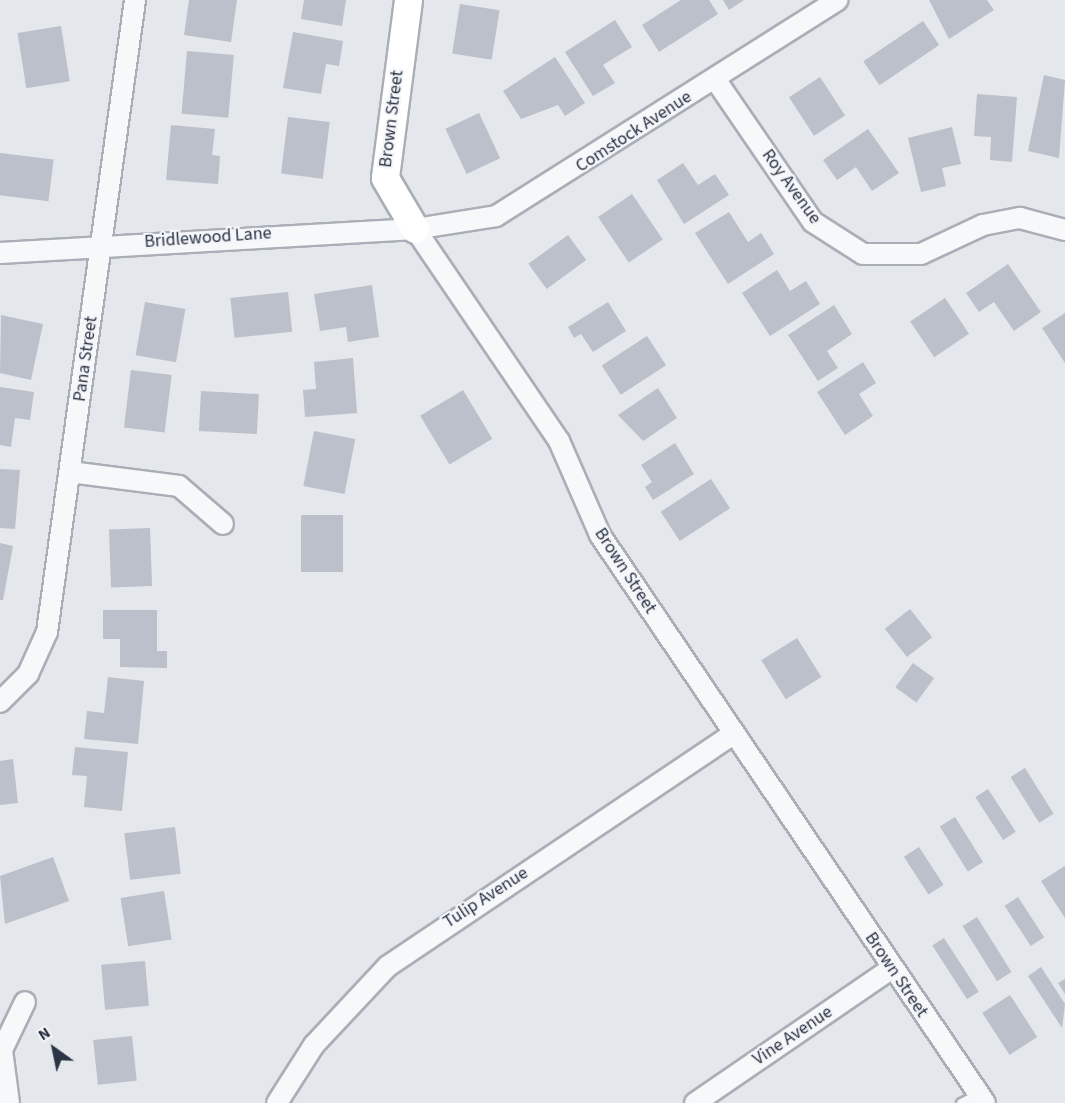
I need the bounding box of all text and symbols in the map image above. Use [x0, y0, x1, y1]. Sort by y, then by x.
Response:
street label: Brown Street [375, 69, 409, 169]
street label: Comstock Avenue [572, 86, 696, 178]
street label: Roy Avenue [757, 145, 825, 229]
street label: Bridlewood Lane [144, 223, 272, 253]
street label: Pana Street [69, 315, 103, 403]
street label: Brown Street [589, 524, 661, 618]
street label: Tulip Avenue [440, 863, 532, 933]
street label: Brown Street [860, 928, 932, 1022]
street label: Vine Avenue [749, 1001, 837, 1071]
north arrow [24, 1019, 84, 1079]
text: N [34, 1022, 55, 1046]

